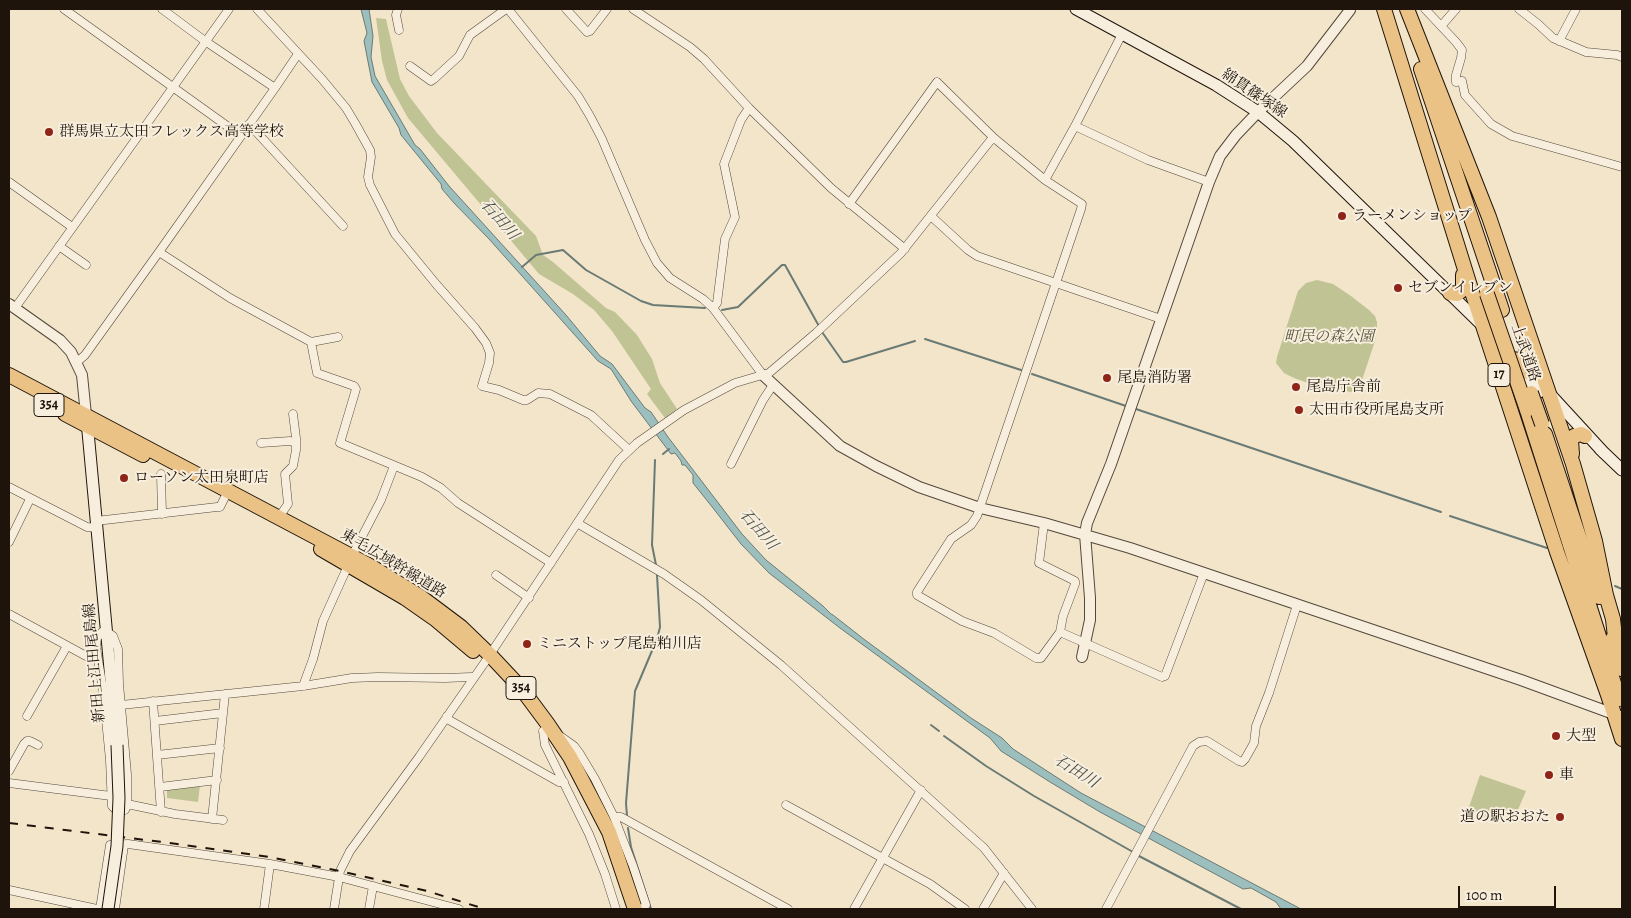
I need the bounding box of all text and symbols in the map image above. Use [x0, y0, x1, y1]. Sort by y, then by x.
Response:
street label: 綿貫篠塚線 [1218, 66, 1290, 122]
place label: 群馬県立太田フレックス高等学校 [59, 123, 284, 141]
marker: 群馬県立太田フレックス高等学校 [43, 126, 55, 138]
water label: 石田川 [476, 196, 522, 244]
place label: ラーメンショップ [1352, 207, 1472, 225]
marker: ラーメンショップ [1336, 210, 1348, 222]
place label: セブンイレブン [1408, 279, 1513, 297]
marker: セブンイレブン [1392, 282, 1404, 294]
street label: 上武道路 [1507, 322, 1543, 384]
park label: 町民の森公園 [1284, 328, 1374, 346]
road number: 17 [1488, 364, 1510, 386]
place label: 尾島消防署 [1117, 369, 1192, 387]
marker: 尾島消防署 [1101, 372, 1113, 384]
place label: 尾島庁舎前 [1306, 378, 1381, 396]
marker: 尾島庁舎前 [1290, 381, 1302, 393]
road number: 354 [34, 394, 64, 416]
place label: 太田市役所尾島支所 [1309, 401, 1444, 419]
marker: 太田市役所尾島支所 [1293, 404, 1305, 416]
place label: ローソン太田泉町店 [134, 469, 269, 487]
marker: ローソン太田泉町店 [118, 472, 130, 484]
water label: 石田川 [735, 506, 781, 554]
street label: 東毛広域幹線道路 [337, 525, 449, 603]
street label: 新田上江田尾島線 [81, 602, 109, 724]
place label: ミニストップ尾島粕川店 [537, 635, 702, 653]
marker: ミニストップ尾島粕川店 [521, 638, 533, 650]
road number: 354 [506, 676, 536, 700]
place label: 大型 [1566, 727, 1596, 745]
marker: 大型 [1550, 730, 1562, 742]
water label: 石田川 [1051, 751, 1101, 793]
place label: 車 [1559, 766, 1574, 784]
marker: 車 [1543, 769, 1555, 781]
place label: 道の駅おおた [1460, 808, 1550, 826]
marker: 道の駅おおた [1554, 811, 1566, 823]
scale bar [1461, 876, 1558, 908]
text: 100 m [1466, 885, 1503, 905]

